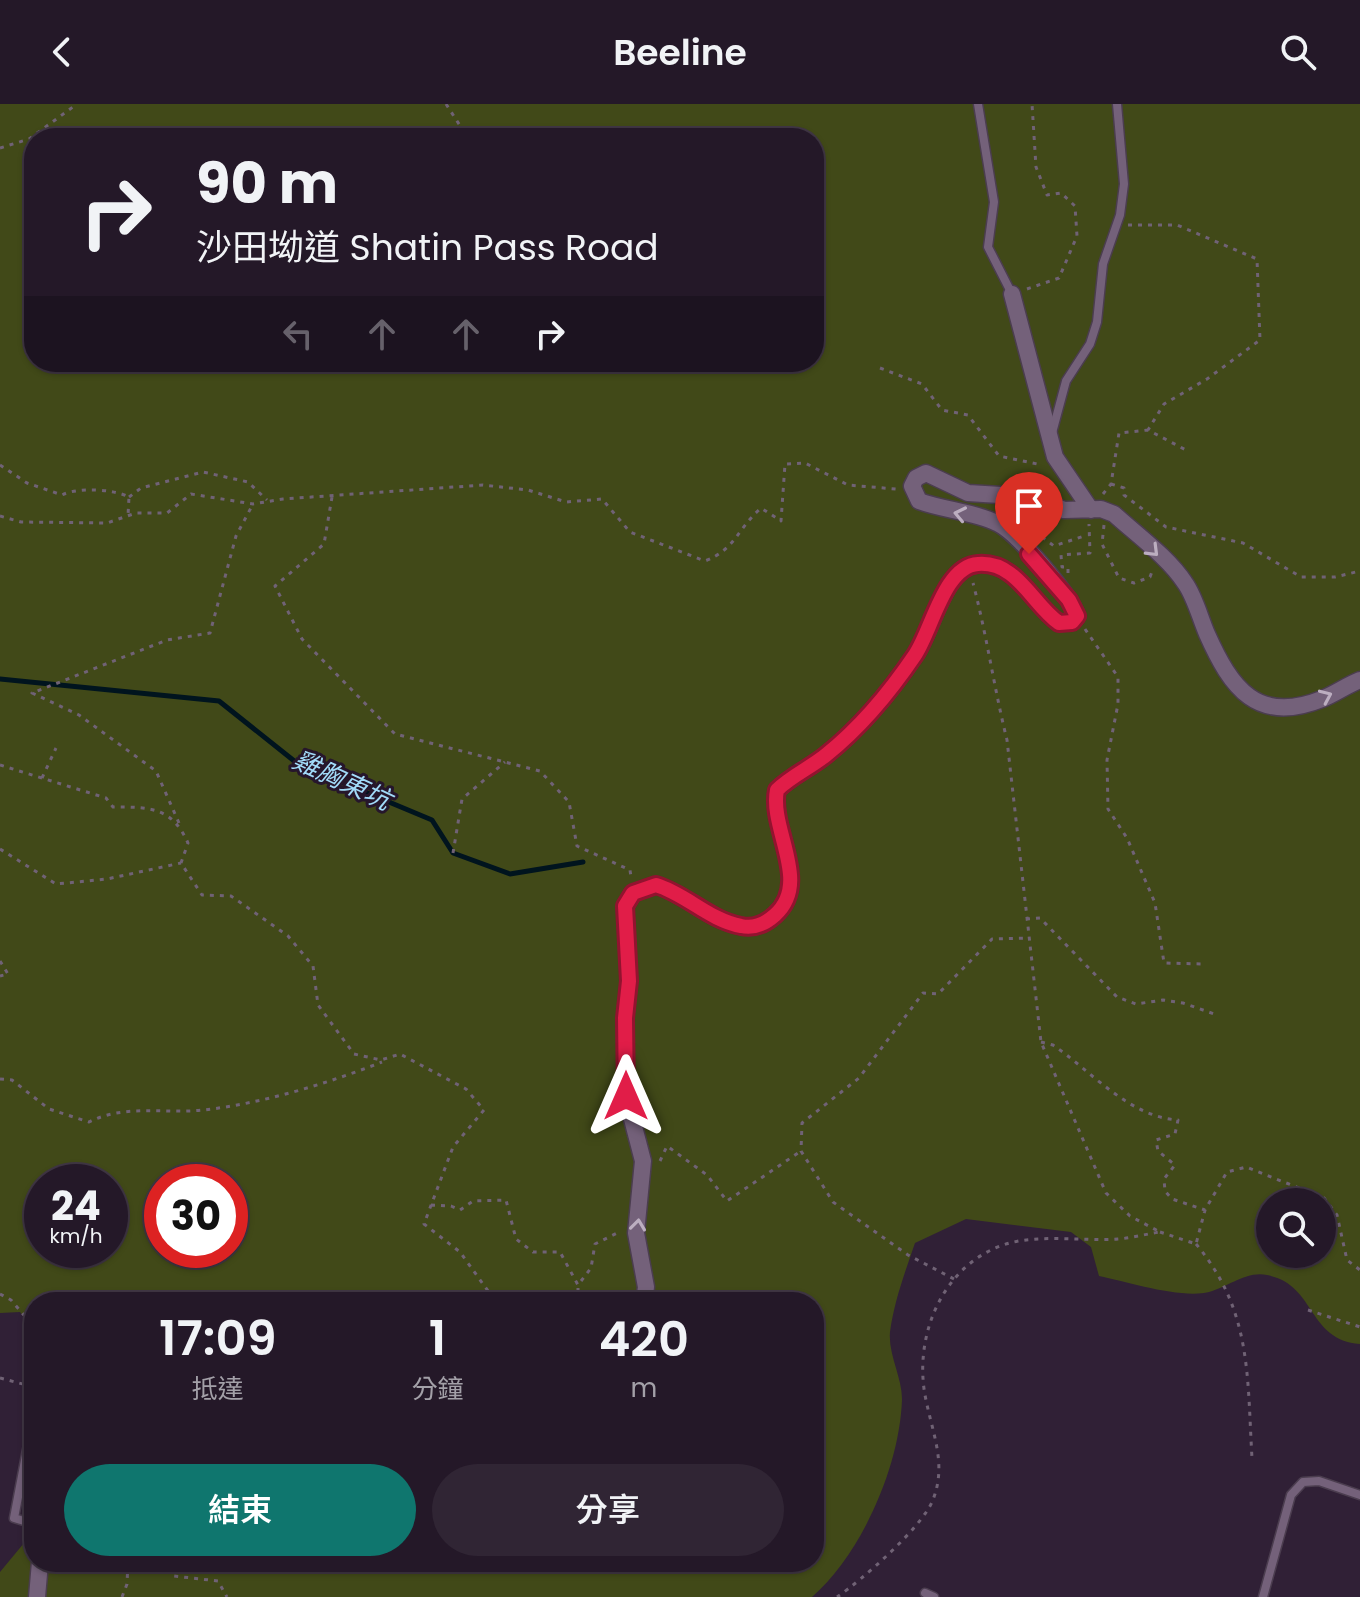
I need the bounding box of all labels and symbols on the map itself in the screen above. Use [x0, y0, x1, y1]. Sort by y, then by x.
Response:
pin [995, 472, 1063, 554]
one-way arrow [953, 506, 967, 523]
one-way arrow [1144, 542, 1158, 556]
one-way arrow [1318, 690, 1333, 706]
water label: 雞胸東坑 [287, 742, 400, 820]
position arrow [584, 1054, 668, 1138]
speed limit sign: 30 [144, 1164, 248, 1268]
one-way arrow [630, 1219, 647, 1232]

